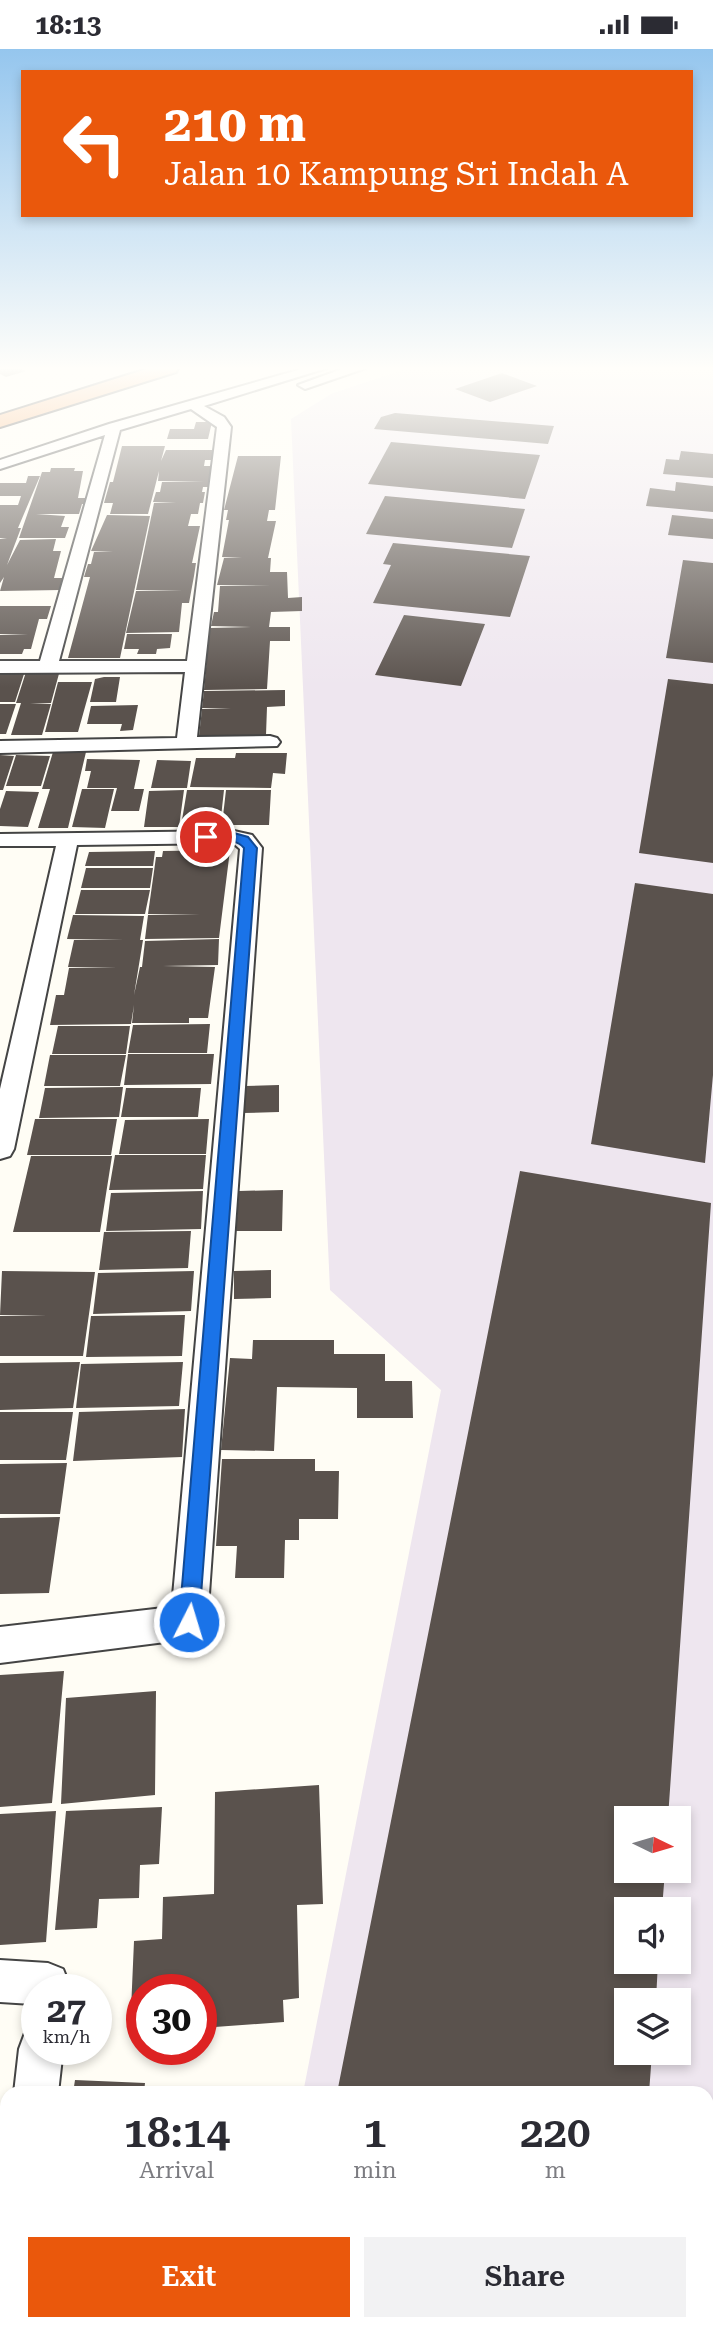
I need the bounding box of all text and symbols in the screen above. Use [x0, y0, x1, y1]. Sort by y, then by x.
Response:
text: 18:13 [35, 10, 101, 40]
text: 210 m [164, 96, 306, 153]
icon: left [49, 98, 140, 189]
text: Jalan 10 Kampung Sri Indah A [164, 155, 629, 193]
pin [176, 807, 236, 867]
icon: arrive [187, 818, 225, 856]
position arrow [152, 1585, 226, 1659]
north arrow [614, 1806, 691, 1883]
map controls [614, 1806, 691, 2065]
button: sound [614, 1897, 691, 1974]
speed limit sign: 30 [126, 1974, 217, 2065]
button: layers [614, 1988, 691, 2065]
text: 27 [47, 1990, 86, 2031]
text: km/h [42, 2026, 91, 2047]
text: 18:14 [123, 2108, 230, 2157]
text: 1 [363, 2108, 387, 2157]
text: 220 [520, 2108, 591, 2157]
text: Arrival [139, 2157, 214, 2184]
text: min [353, 2157, 397, 2184]
text: m [545, 2157, 566, 2184]
button: Exit [28, 2237, 350, 2317]
button: Share [364, 2237, 686, 2317]

